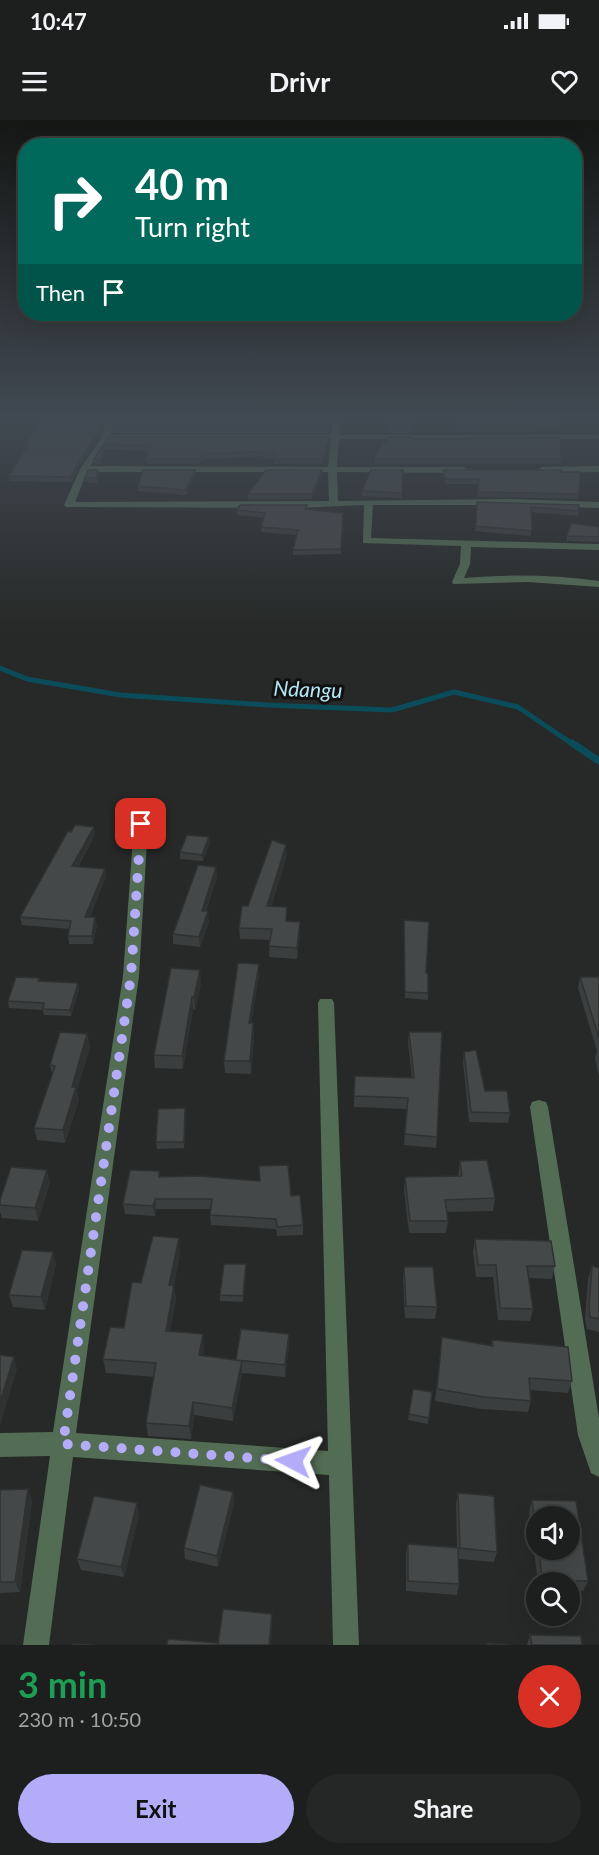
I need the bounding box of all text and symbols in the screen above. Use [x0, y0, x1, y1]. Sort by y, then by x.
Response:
text: 10:47 [30, 8, 87, 35]
icon: menu [18, 65, 51, 98]
text: Drivr [269, 65, 330, 98]
icon: heart [548, 65, 581, 98]
text: 40 m [135, 159, 229, 209]
icon: right [36, 162, 114, 240]
text: Turn right [135, 210, 250, 243]
icon: arrive [97, 276, 130, 309]
text: Then [36, 279, 85, 306]
water label: Ndangu [273, 675, 343, 702]
pin [115, 798, 166, 849]
icon: arrive [124, 807, 157, 840]
position arrow [261, 1429, 325, 1493]
map controls [526, 1506, 580, 1626]
button: sound [526, 1506, 580, 1560]
button: search [526, 1572, 580, 1626]
text: 3 min [18, 1662, 107, 1706]
button: close [518, 1665, 581, 1728]
text: 230 m · 10:50 [18, 1707, 141, 1731]
button: Exit [18, 1774, 294, 1843]
button: Share [306, 1774, 581, 1843]

